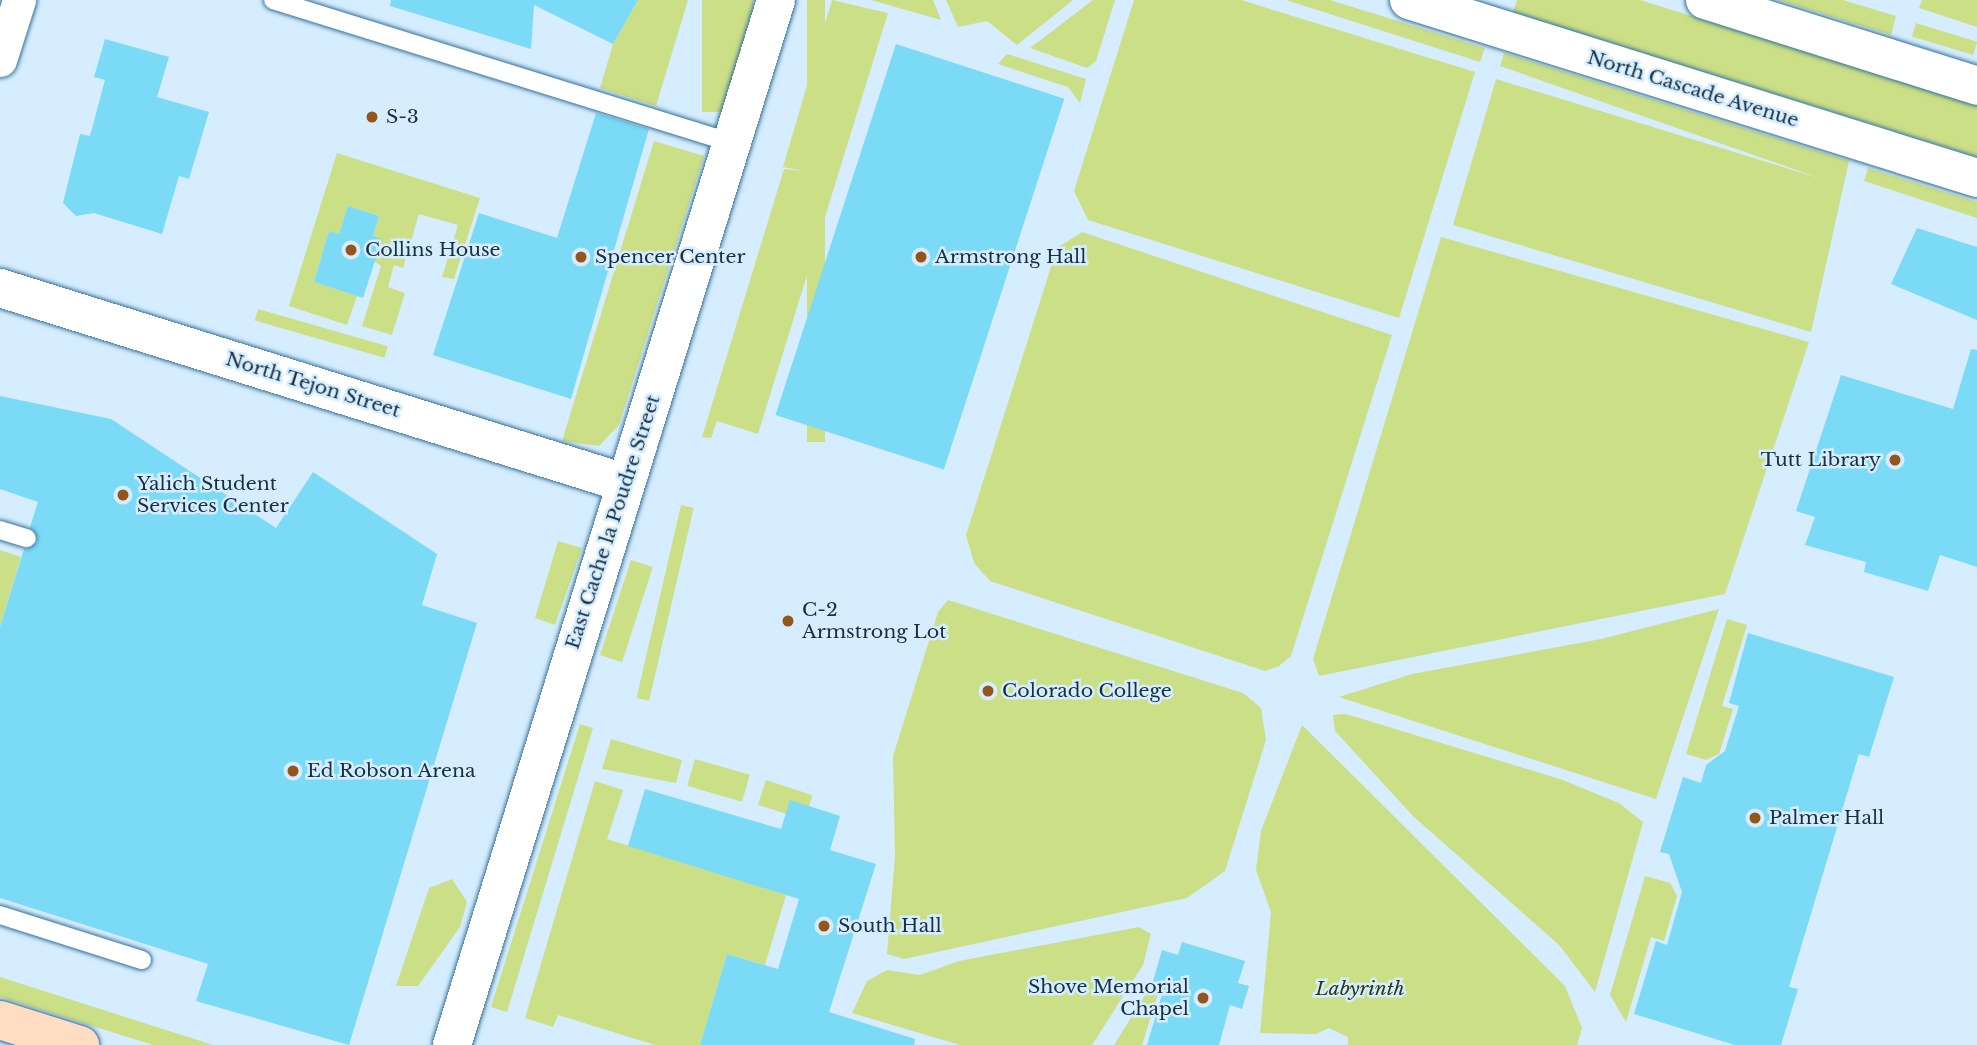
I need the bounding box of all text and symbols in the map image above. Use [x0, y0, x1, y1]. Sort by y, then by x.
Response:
street label: North Cascade Avenue [1584, 46, 1802, 132]
place label: S-3 [386, 106, 419, 128]
marker: S-3 [364, 109, 380, 125]
place label: Collins House [365, 239, 500, 261]
marker: Collins House [343, 242, 359, 258]
place label: Spencer Center [595, 246, 746, 268]
place label: Armstrong Hall [935, 246, 1087, 268]
marker: Spencer Center [573, 249, 589, 265]
marker: Armstrong Hall [913, 249, 929, 265]
street label: North Tejon Street [223, 348, 403, 422]
street label: East Cache la Poudre Street [561, 392, 665, 652]
place label: Tutt Library [1761, 449, 1881, 471]
marker: Tutt Library [1887, 452, 1903, 468]
place label: Yalich Student Services Center [137, 473, 289, 517]
marker: Yalich Student Services Center [115, 487, 131, 503]
place label: C-2 Armstrong Lot [802, 599, 947, 643]
marker: C-2 Armstrong Lot [780, 613, 796, 629]
place label: Colorado College [1002, 680, 1172, 702]
marker: Colorado College [980, 683, 996, 699]
place label: Ed Robson Arena [307, 760, 476, 782]
marker: Ed Robson Arena [285, 763, 301, 779]
place label: Palmer Hall [1769, 807, 1885, 829]
marker: Palmer Hall [1747, 810, 1763, 826]
place label: South Hall [838, 915, 942, 937]
marker: South Hall [816, 918, 832, 934]
place label: Shove Memorial Chapel [1028, 976, 1189, 1020]
park label: Labyrinth [1315, 978, 1405, 1000]
marker: Shove Memorial Chapel [1195, 990, 1211, 1006]

